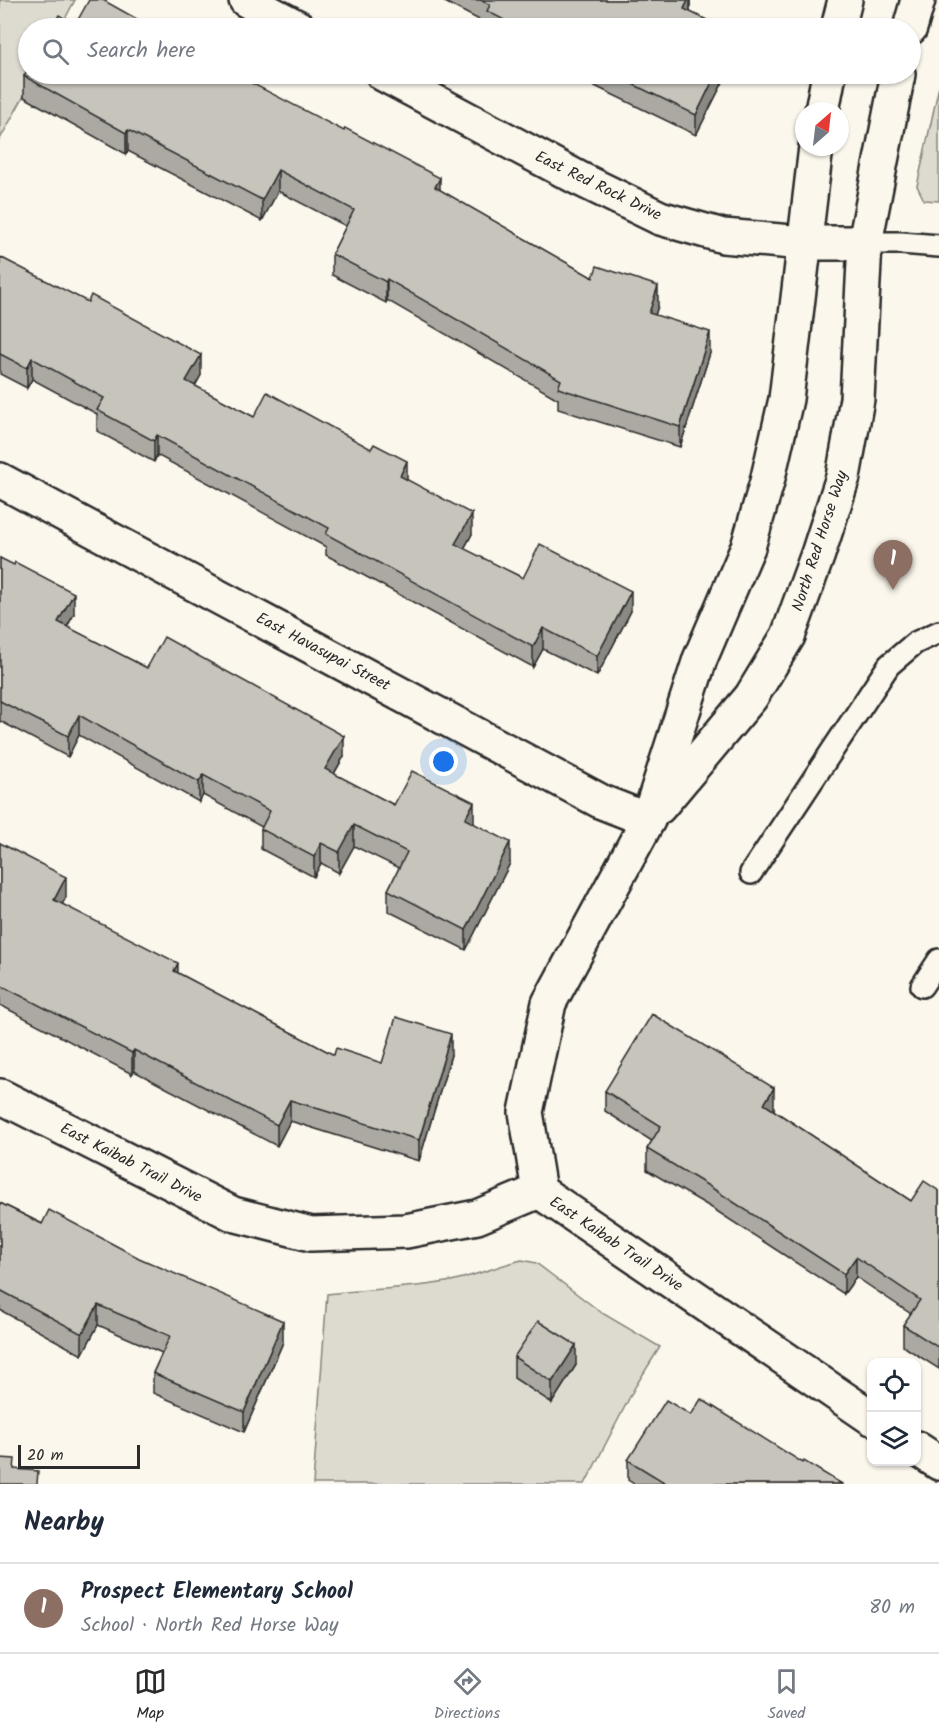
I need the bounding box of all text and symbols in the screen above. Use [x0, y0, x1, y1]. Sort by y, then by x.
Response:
search box [18, 18, 921, 84]
text: Search here [87, 34, 195, 69]
icon: search [39, 35, 72, 68]
north arrow [795, 102, 849, 156]
street label: East Red Rock Drive [530, 144, 666, 228]
street label: North Red Horse Way [785, 467, 855, 615]
pin: 1 [874, 540, 912, 590]
street label: East Havasupai Street [251, 606, 395, 698]
your location [429, 747, 458, 776]
street label: East Kaibab Trail Drive [56, 1116, 206, 1210]
street label: East Kaibab Trail Drive [544, 1190, 688, 1298]
map controls [867, 1358, 921, 1466]
button: locate [867, 1358, 921, 1412]
button: layers [867, 1412, 921, 1466]
scale bar [18, 1442, 140, 1470]
text: 20 m [27, 1443, 63, 1468]
text: Nearby [24, 1502, 104, 1544]
text: Prospect Elementary School [81, 1575, 353, 1610]
text: 1 [40, 1592, 47, 1624]
text: 80 m [869, 1592, 915, 1624]
text: School · North Red Horse Way [81, 1610, 338, 1642]
tab: Map [134, 1665, 167, 1726]
tab: Directions [434, 1665, 500, 1726]
tab: Saved [767, 1665, 805, 1726]

